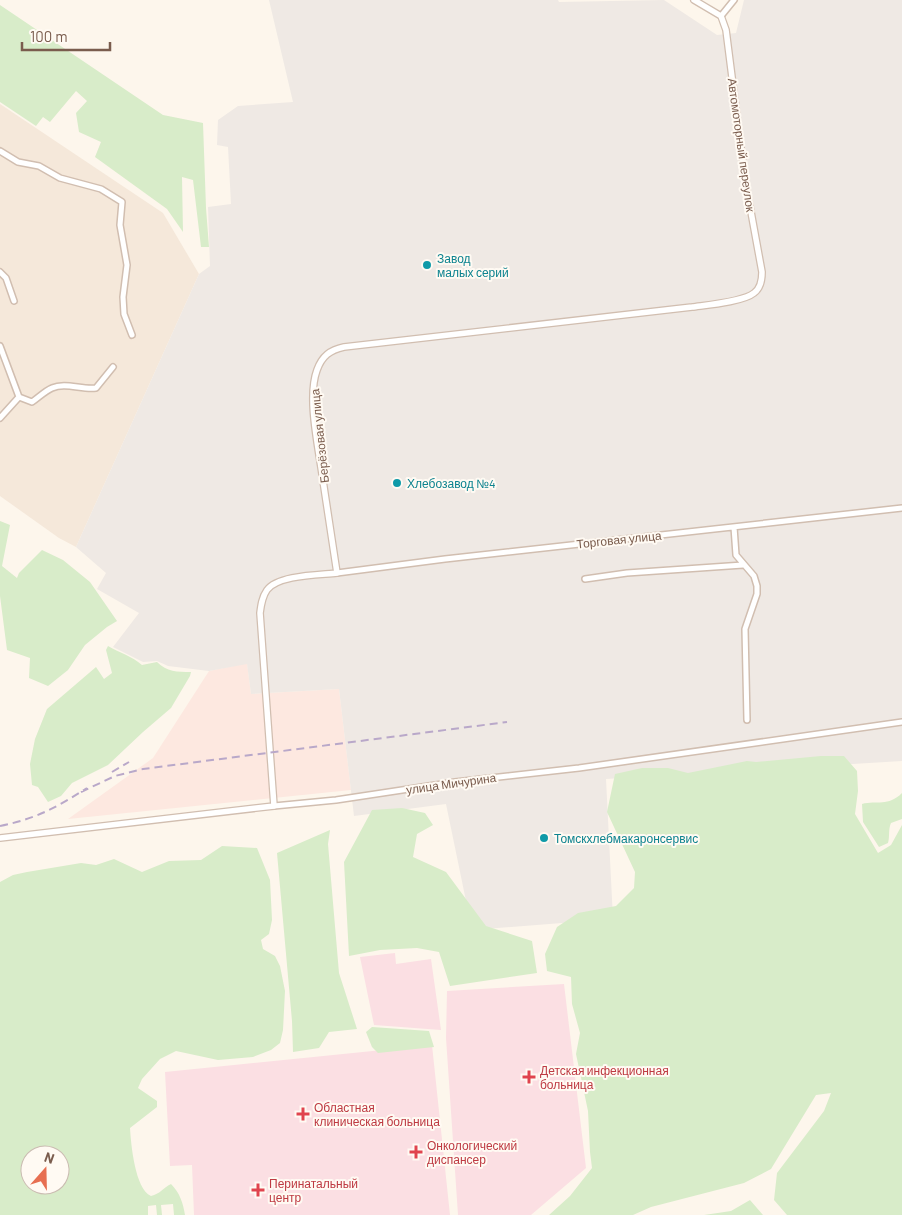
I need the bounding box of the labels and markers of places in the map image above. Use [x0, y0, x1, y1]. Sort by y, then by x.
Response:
place label: Завод малых серий [437, 251, 509, 280]
marker: Завод малых серий [421, 259, 433, 271]
place label: Хлебозавод №4 [407, 476, 496, 491]
marker: Хлебозавод №4 [391, 477, 403, 489]
place label: Томскхлебмакаронсервис [554, 831, 698, 846]
marker: Томскхлебмакаронсервис [538, 832, 550, 844]
place label: Детская инфекционная больница [540, 1063, 669, 1092]
marker: Детская инфекционная больница [522, 1070, 536, 1084]
place label: Областная клиническая больница [314, 1100, 440, 1129]
marker: Областная клиническая больница [296, 1107, 310, 1121]
place label: Онкологический диспансер [427, 1138, 517, 1167]
marker: Онкологический диспансер [409, 1145, 423, 1159]
place label: Перинатальный центр [269, 1176, 358, 1205]
marker: Перинатальный центр [251, 1183, 265, 1197]

